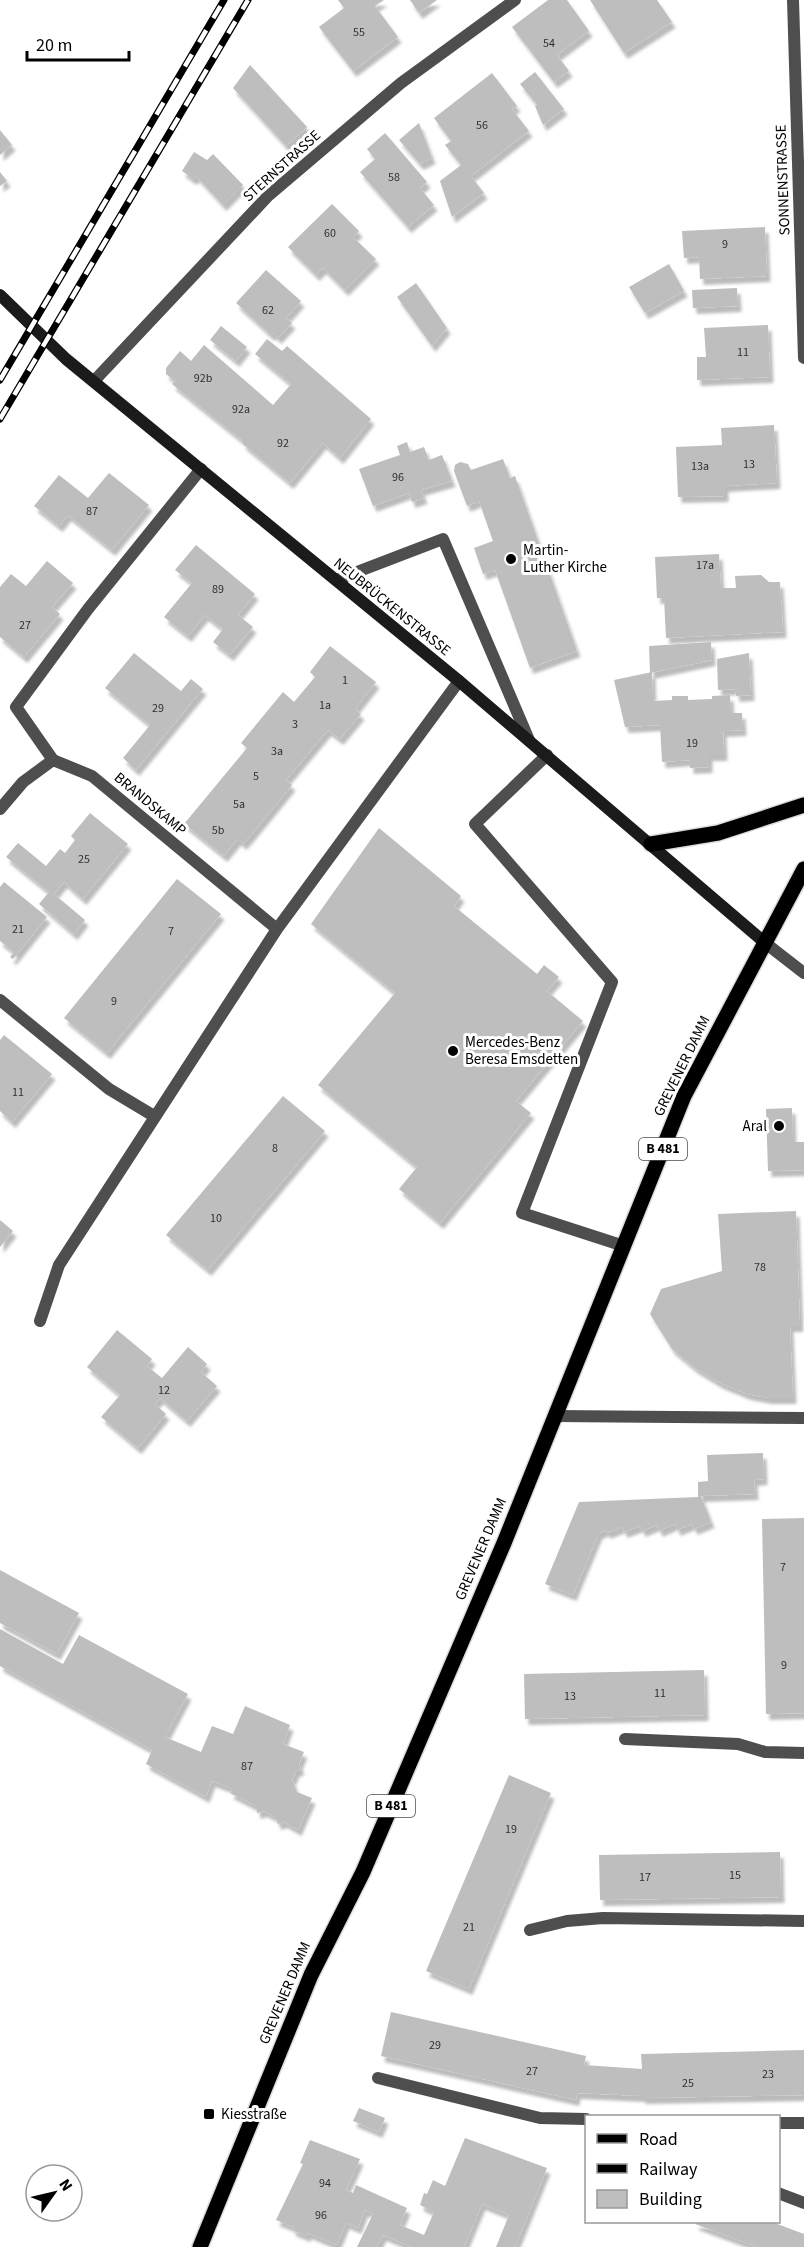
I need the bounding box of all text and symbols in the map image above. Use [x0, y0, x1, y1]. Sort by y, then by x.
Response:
scale bar [27, 24, 129, 62]
house number: 55 [353, 24, 365, 41]
text: 20 m [36, 33, 72, 58]
house number: 54 [543, 35, 555, 52]
house number: 56 [476, 117, 488, 134]
street label: SONNENSTRASSE [771, 124, 795, 236]
street label: STERNSTRASSE [239, 125, 326, 207]
house number: 58 [388, 169, 400, 186]
house number: 60 [324, 225, 336, 242]
house number: 9 [722, 236, 728, 253]
house number: 62 [262, 302, 274, 319]
house number: 11 [737, 344, 749, 361]
house number: 92b [194, 370, 213, 387]
house number: 92a [232, 401, 250, 418]
house number: 92 [277, 435, 289, 452]
house number: 13 [743, 456, 755, 473]
house number: 13a [691, 458, 709, 475]
house number: 96 [392, 469, 404, 486]
house number: 87 [86, 503, 98, 520]
place label: Martin- Luther Kirche [523, 540, 607, 578]
marker: Martin- Luther Kirche [504, 552, 518, 566]
street label: NEUBRÜCKENSTRASSE [329, 553, 455, 661]
house number: 17a [696, 557, 714, 574]
house number: 89 [212, 581, 224, 598]
house number: 27 [19, 617, 31, 634]
house number: 1 [342, 672, 348, 689]
house number: 1a [319, 697, 331, 714]
house number: 29 [152, 700, 164, 717]
house number: 3 [292, 716, 298, 733]
house number: 19 [686, 735, 698, 752]
house number: 3a [271, 743, 283, 760]
street label: BRANDSKAMP [109, 768, 191, 840]
house number: 5 [253, 768, 259, 785]
house number: 5a [233, 796, 245, 813]
house number: 5b [212, 822, 225, 839]
house number: 25 [78, 851, 90, 868]
house number: 21 [12, 921, 24, 938]
house number: 7 [168, 923, 174, 940]
house number: 9 [111, 993, 117, 1010]
street label: GREVENER DAMM [649, 1012, 715, 1120]
place label: Mercedes-Benz Beresa Emsdetten [465, 1032, 578, 1070]
marker: Mercedes-Benz Beresa Emsdetten [446, 1044, 460, 1058]
house number: 11 [12, 1084, 24, 1101]
place label: Aral [743, 1116, 767, 1137]
marker: Aral [772, 1119, 786, 1133]
road number: B 481 [639, 1138, 687, 1160]
house number: 8 [272, 1140, 278, 1157]
house number: 10 [210, 1210, 222, 1227]
house number: 78 [754, 1259, 766, 1276]
house number: 12 [158, 1382, 170, 1399]
street label: GREVENER DAMM [450, 1494, 512, 1604]
house number: 7 [780, 1559, 786, 1576]
house number: 9 [781, 1657, 787, 1674]
house number: 11 [654, 1685, 666, 1702]
house number: 13 [564, 1688, 576, 1705]
house number: 87 [241, 1758, 253, 1775]
road number: B 481 [367, 1795, 415, 1817]
house number: 19 [505, 1821, 517, 1838]
house number: 15 [729, 1867, 741, 1884]
house number: 17 [639, 1869, 651, 1886]
house number: 21 [463, 1919, 475, 1936]
street label: GREVENER DAMM [254, 1938, 316, 2048]
house number: 29 [429, 2037, 441, 2054]
house number: 27 [526, 2063, 538, 2080]
house number: 23 [762, 2066, 774, 2083]
house number: 25 [682, 2075, 694, 2092]
place label: Kiesstraße [221, 2104, 287, 2125]
marker: Kiesstraße [202, 2107, 216, 2121]
legend [585, 2115, 780, 2223]
text: Road [639, 2127, 678, 2152]
text: Railway [639, 2157, 698, 2182]
north arrow [24, 2163, 84, 2223]
text: N [54, 2175, 78, 2196]
house number: 94 [319, 2175, 331, 2192]
text: Building [639, 2187, 702, 2212]
house number: 96 [315, 2207, 327, 2224]

